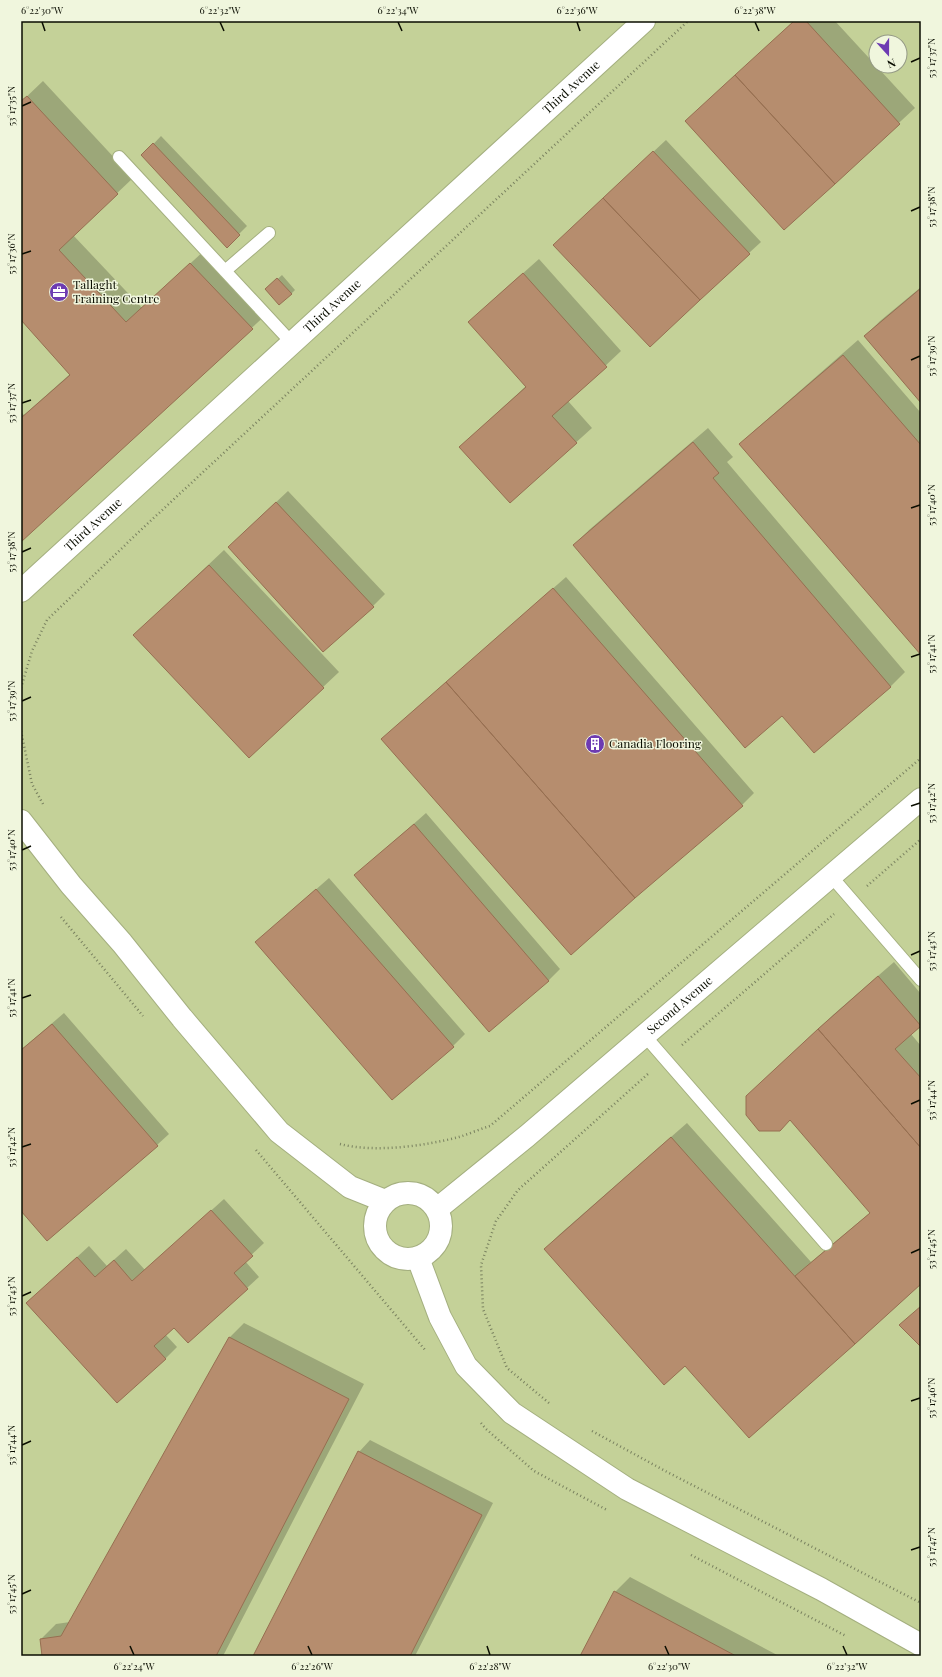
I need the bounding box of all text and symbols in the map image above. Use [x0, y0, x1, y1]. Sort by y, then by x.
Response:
text: 6°22'30"W [21, 3, 64, 17]
text: 6°22'32"W [200, 3, 241, 17]
text: 6°22'34"W [378, 3, 419, 17]
text: 6°22'36"W [556, 3, 599, 17]
text: 6°22'38"W [734, 3, 777, 17]
north arrow [868, 34, 908, 74]
text: 53°17'37"N [924, 38, 938, 78]
text: N [885, 55, 898, 72]
street label: Third Avenue [539, 56, 603, 117]
text: 53°17'35"N [4, 86, 18, 126]
text: 53°17'38"N [924, 186, 938, 228]
text: 53°17'36"N [4, 234, 18, 274]
street label: Third Avenue [300, 275, 364, 336]
place label: Tallaght Training Centre [73, 276, 159, 306]
office icon: Tallaght Training Centre [48, 281, 70, 303]
text: 53°17'39"N [924, 336, 938, 376]
text: 53°17'37"N [4, 383, 18, 423]
text: 53°17'40"N [924, 484, 938, 526]
street label: Third Avenue [61, 494, 125, 554]
text: 53°17'38"N [4, 531, 18, 573]
text: 53°17'41"N [924, 634, 938, 674]
text: 53°17'39"N [4, 681, 18, 721]
building icon: Canadia Flooring [584, 733, 606, 755]
place label: Canadia Flooring [609, 735, 702, 751]
text: 53°17'42"N [924, 783, 938, 823]
text: 53°17'40"N [4, 829, 18, 871]
text: 53°17'43"N [924, 931, 938, 971]
street label: Second Avenue [643, 972, 715, 1037]
text: 53°17'41"N [4, 978, 18, 1018]
text: 53°17'44"N [924, 1080, 938, 1120]
text: 53°17'42"N [4, 1127, 18, 1167]
text: 53°17'45"N [924, 1229, 938, 1269]
text: 53°17'43"N [4, 1276, 18, 1316]
text: 53°17'46"N [924, 1378, 938, 1418]
text: 53°17'44"N [4, 1425, 18, 1465]
text: 53°17'47"N [924, 1527, 938, 1567]
text: 53°17'45"N [4, 1574, 18, 1614]
text: 6°22'24"W [113, 1659, 155, 1673]
text: 6°22'26"W [291, 1659, 334, 1673]
text: 6°22'28"W [469, 1659, 512, 1673]
text: 6°22'30"W [648, 1659, 691, 1673]
text: 6°22'32"W [827, 1659, 868, 1673]

